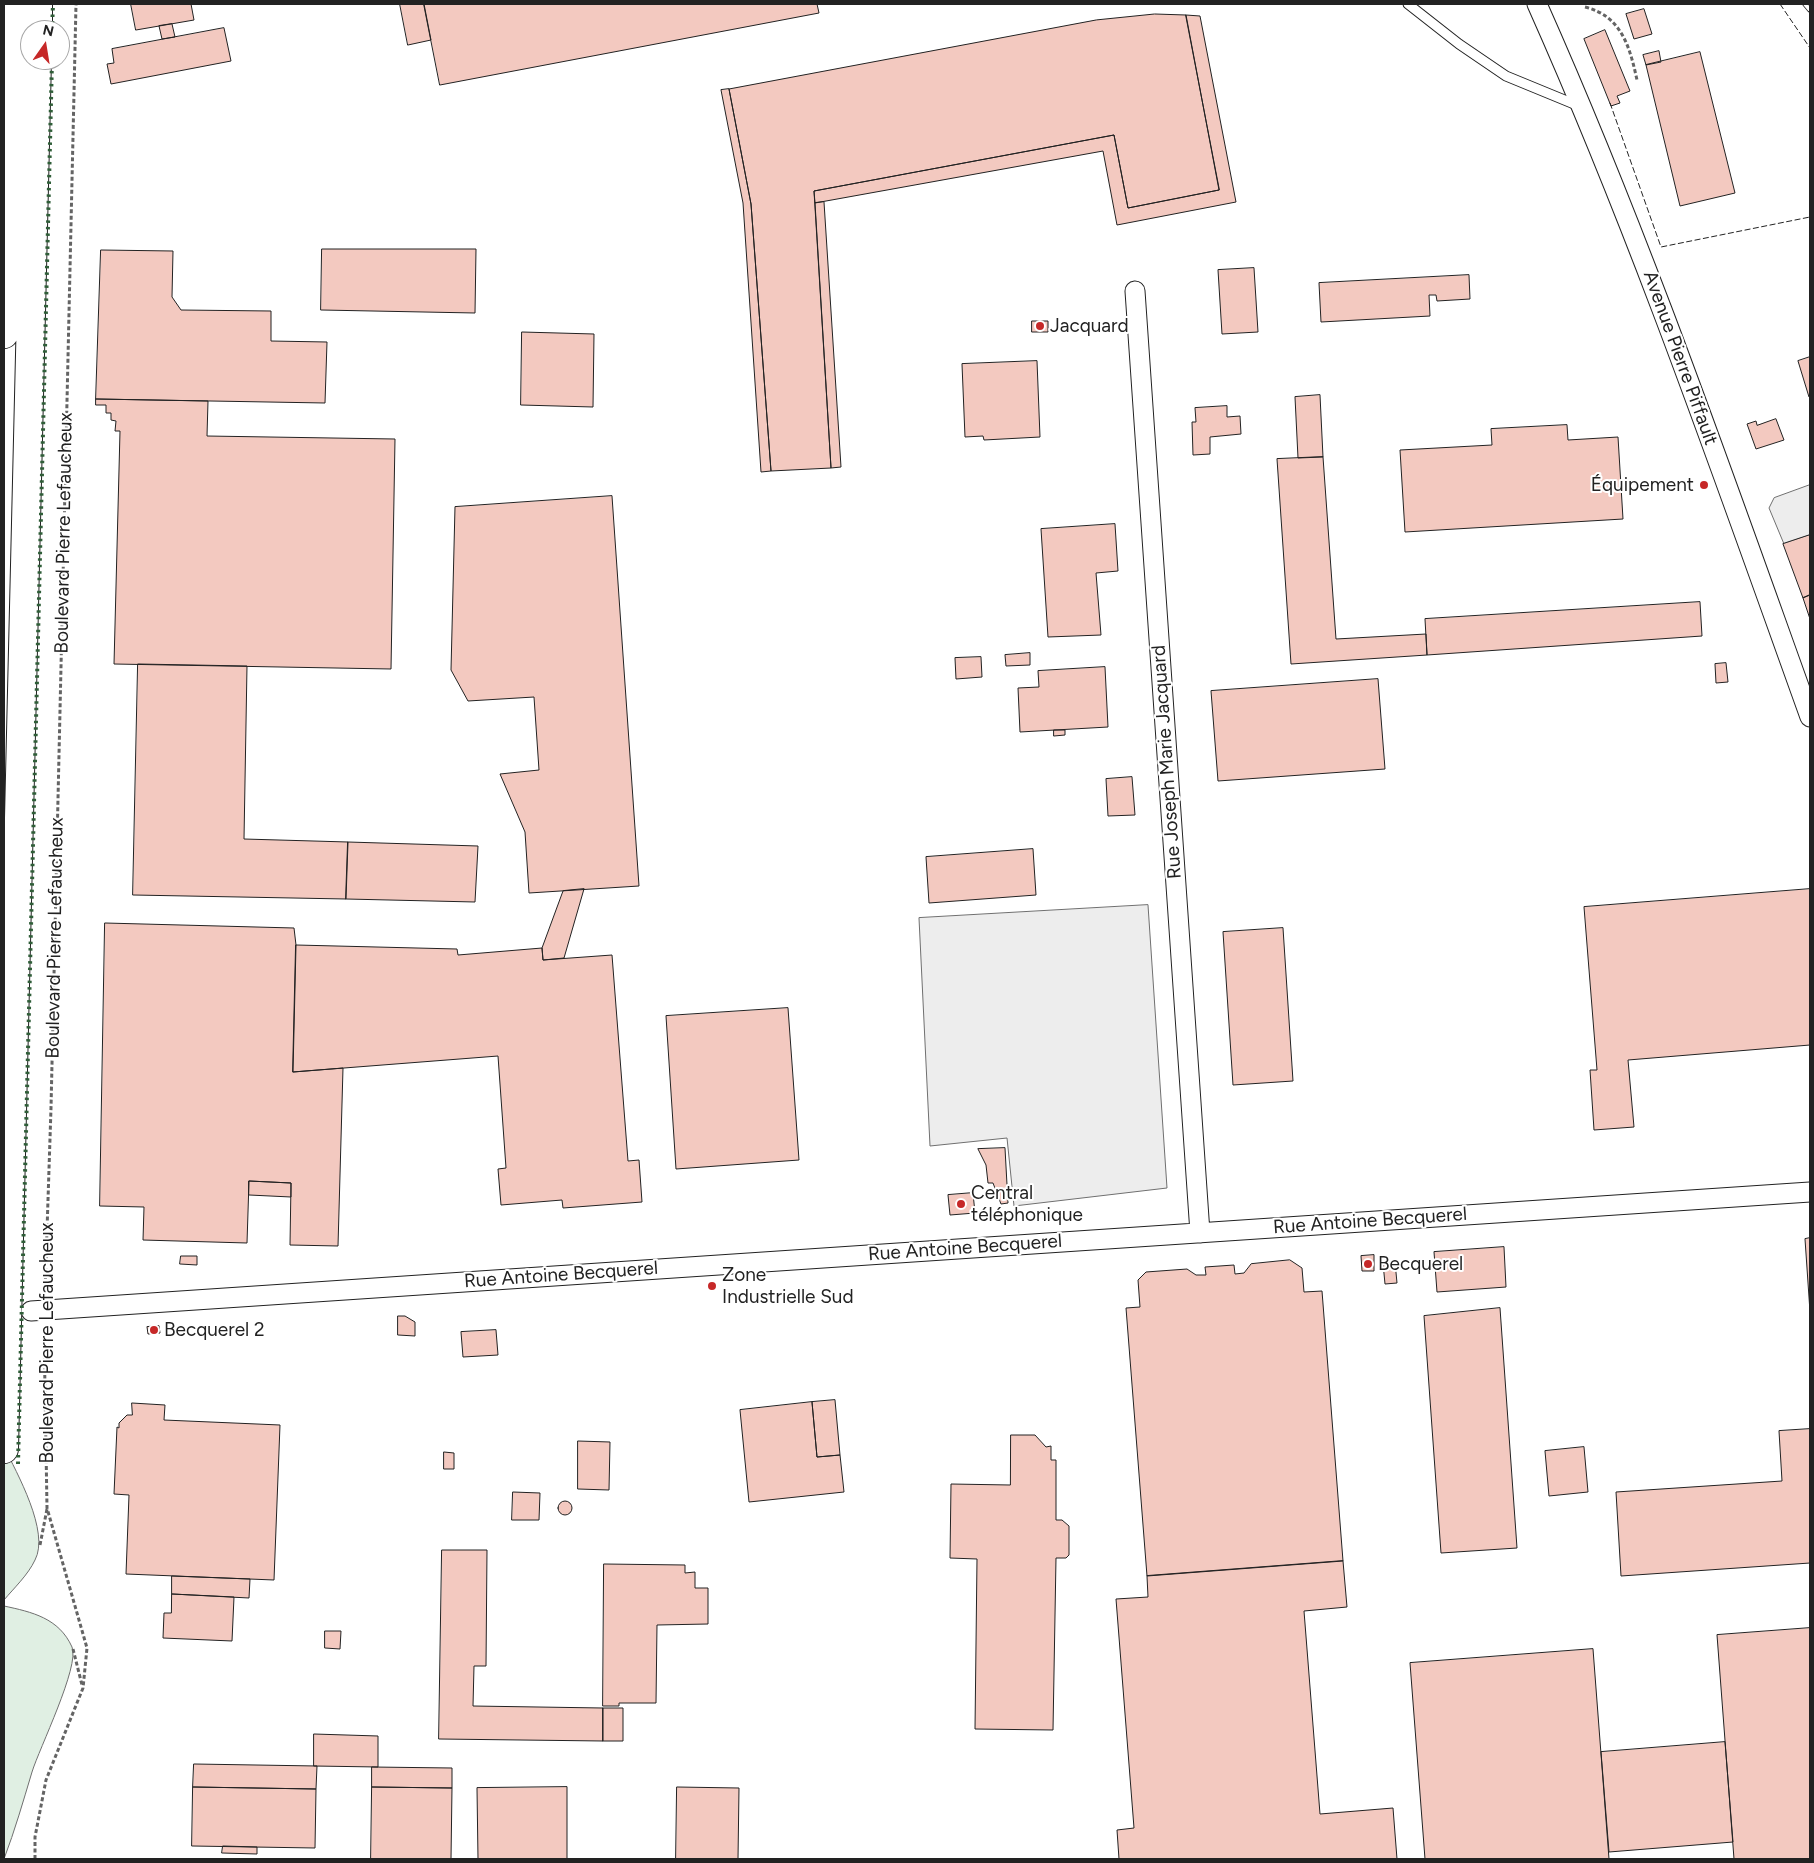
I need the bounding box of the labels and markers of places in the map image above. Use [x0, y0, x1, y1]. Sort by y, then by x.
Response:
place label: Jacquard [1050, 315, 1129, 337]
marker: Jacquard [1034, 320, 1046, 332]
place label: Équipement [1591, 474, 1694, 496]
marker: Équipement [1698, 479, 1710, 491]
place label: Central téléphonique [971, 1182, 1083, 1226]
marker: Central téléphonique [955, 1198, 967, 1210]
place label: Becquerel [1378, 1253, 1463, 1275]
marker: Becquerel [1362, 1258, 1374, 1270]
place label: Zone Industrielle Sud [722, 1264, 854, 1308]
marker: Zone Industrielle Sud [706, 1280, 718, 1292]
place label: Becquerel 2 [164, 1319, 265, 1341]
marker: Becquerel 2 [148, 1324, 160, 1336]

